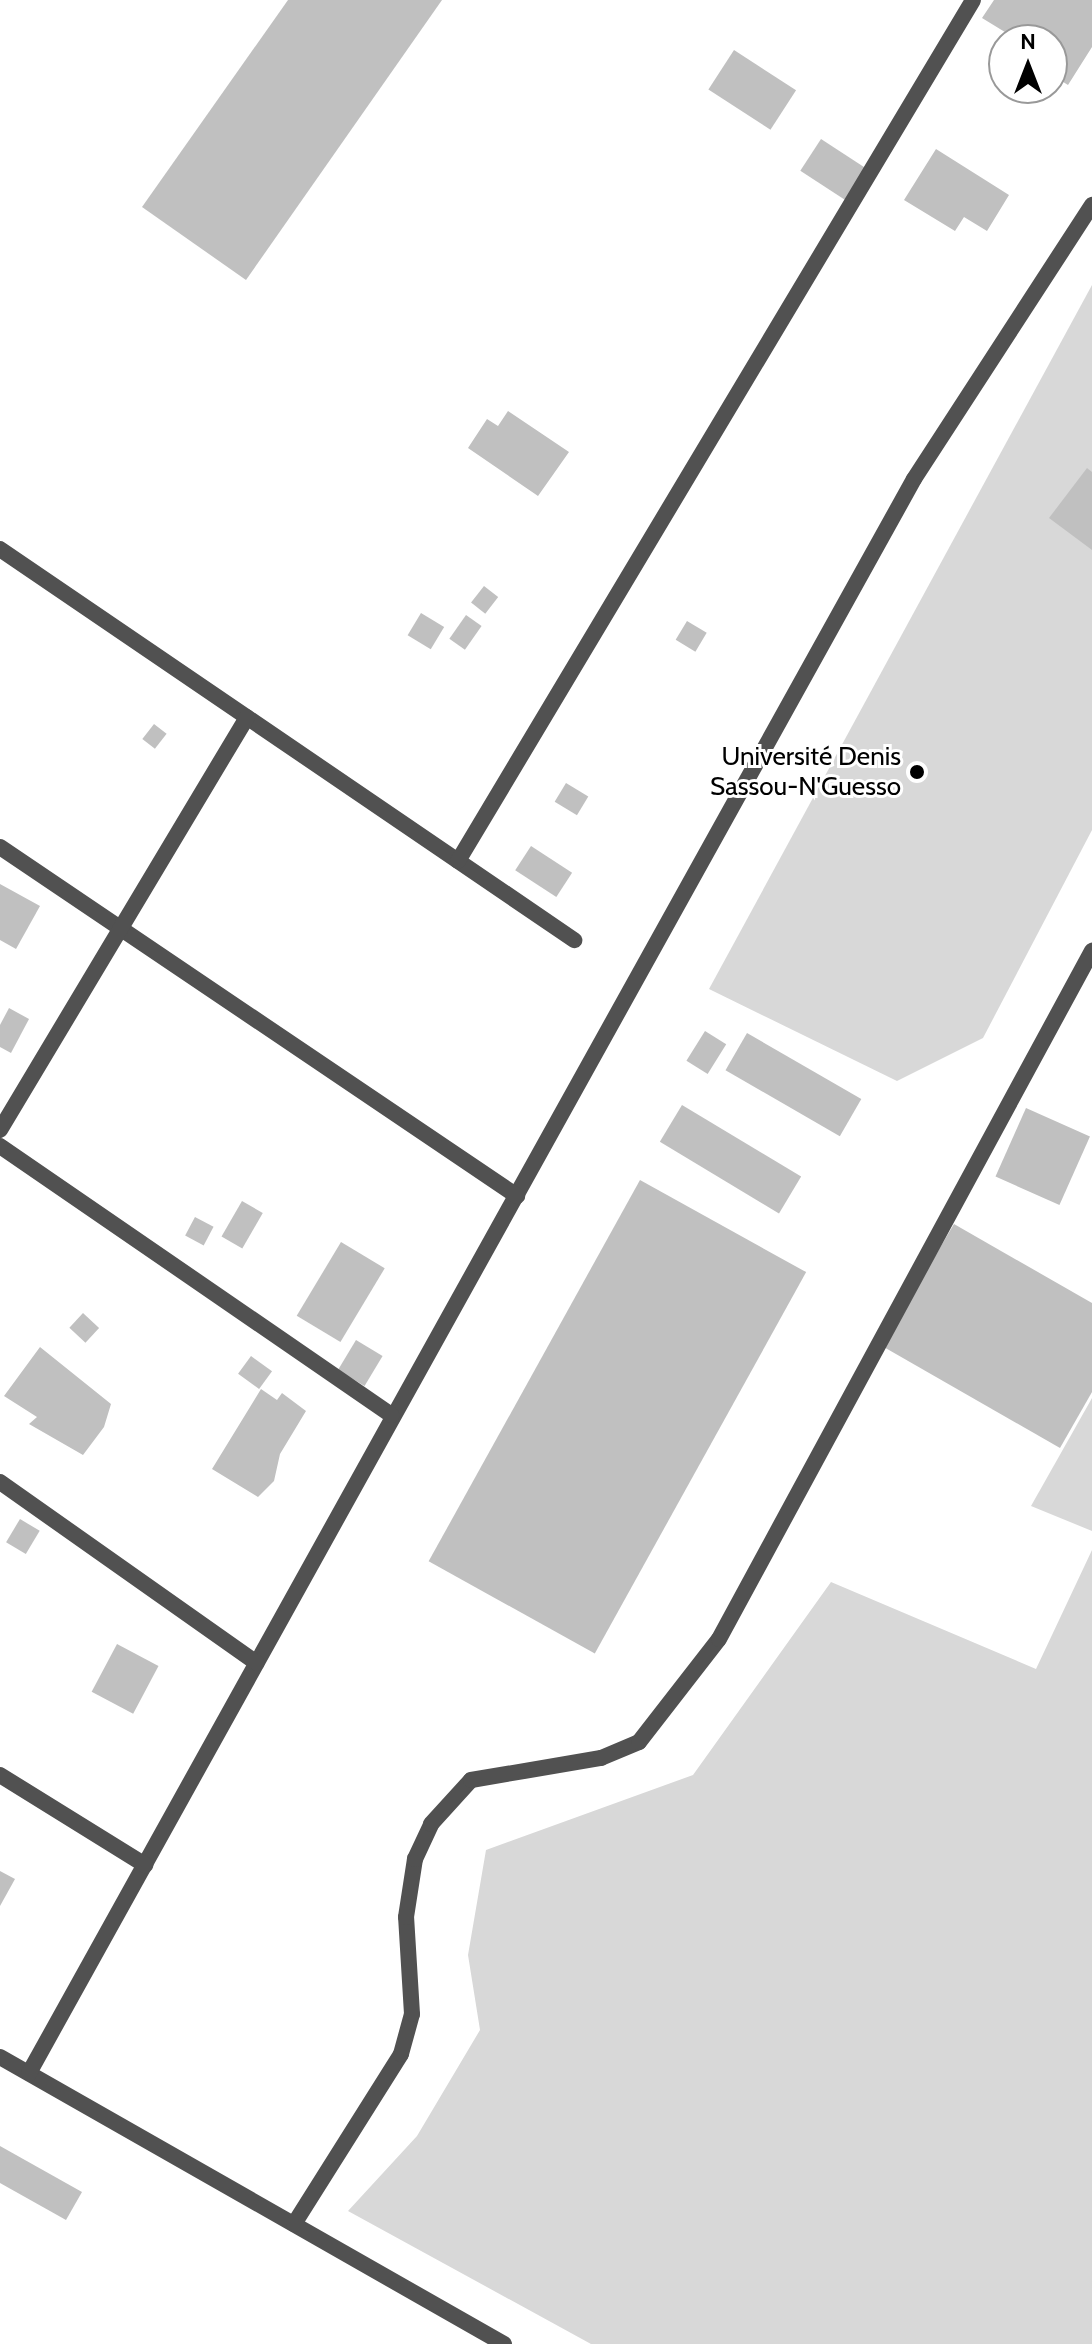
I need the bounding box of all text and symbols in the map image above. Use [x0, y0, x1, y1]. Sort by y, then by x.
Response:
north arrow [988, 24, 1068, 104]
text: N [1020, 28, 1036, 55]
place label: Université Denis Sassou-N'Guesso [710, 741, 901, 802]
marker: Université Denis Sassou-N'Guesso [908, 763, 926, 781]

